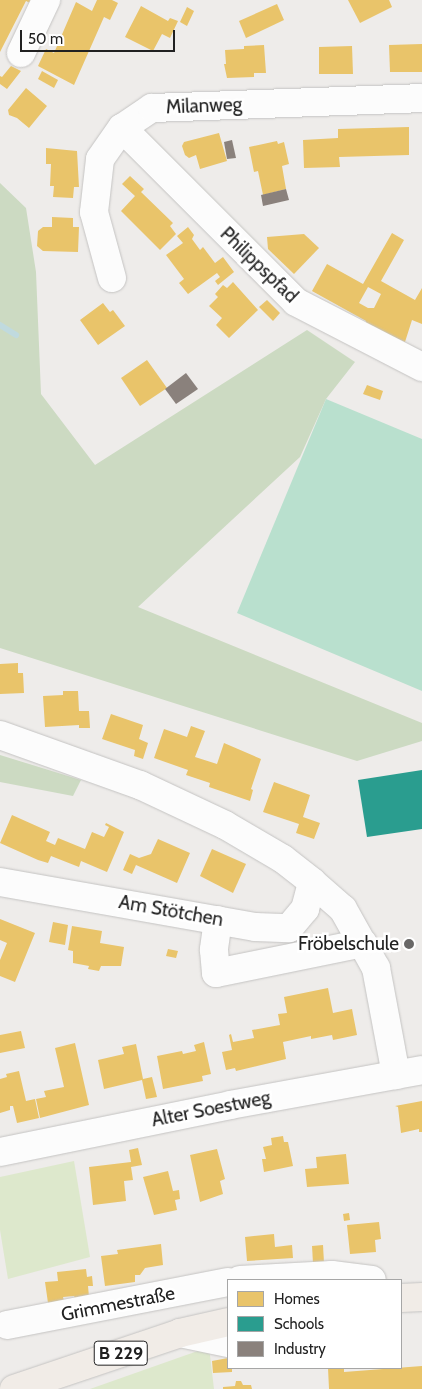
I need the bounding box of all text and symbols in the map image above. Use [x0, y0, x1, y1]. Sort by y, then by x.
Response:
scale bar [22, 20, 178, 52]
text: 50 m [28, 30, 63, 48]
street label: Milanweg [166, 93, 242, 119]
street label: Philippspfad [215, 222, 303, 308]
street label: Am Stötchen [117, 891, 225, 931]
place label: Fröbelschule [298, 933, 399, 955]
marker: Fröbelschule [403, 938, 415, 950]
street label: Alter Soestweg [150, 1086, 272, 1132]
legend [227, 1279, 402, 1369]
street label: Grimmestraße [59, 1282, 177, 1326]
text: Homes [274, 1290, 320, 1308]
text: Schools [274, 1315, 324, 1333]
road number: B 229 [94, 1338, 148, 1369]
text: Industry [274, 1340, 326, 1358]

